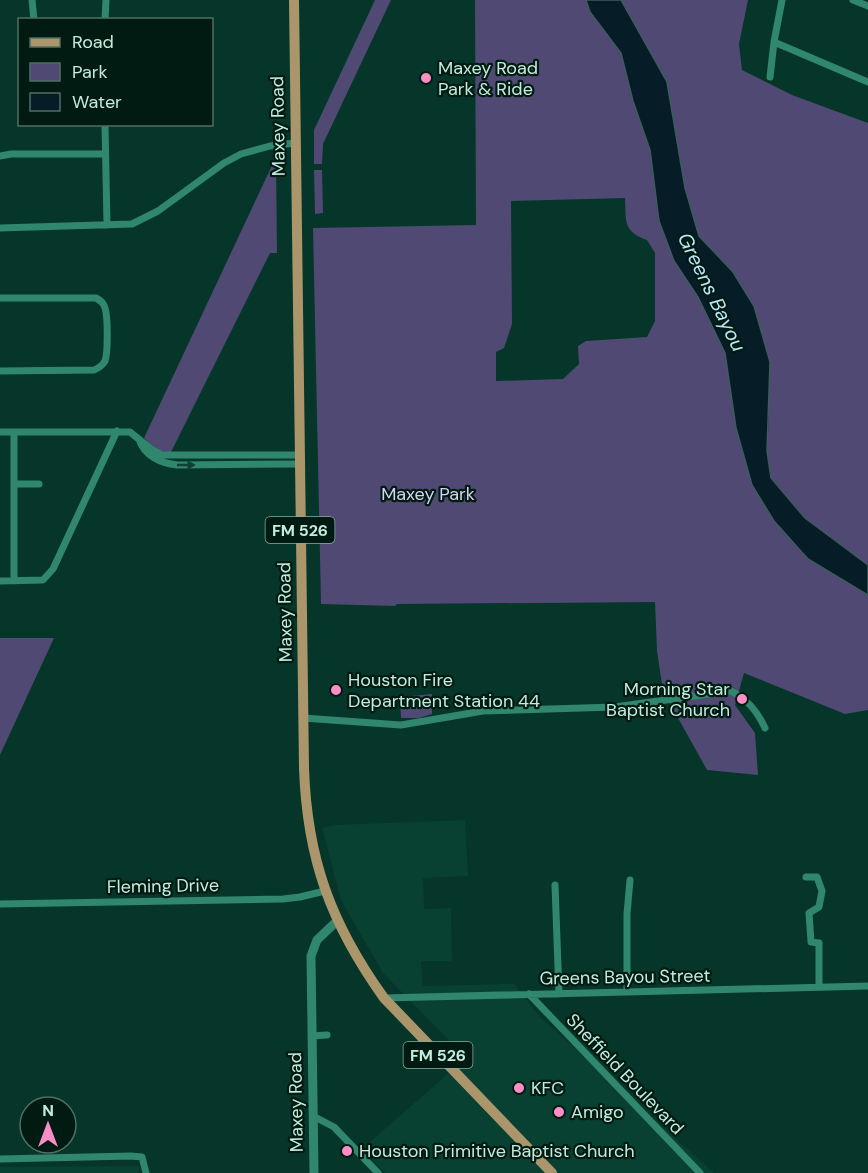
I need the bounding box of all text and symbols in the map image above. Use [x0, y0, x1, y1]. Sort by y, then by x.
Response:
legend [18, 18, 213, 126]
text: Road [72, 30, 114, 54]
place label: Maxey Road Park & Ride [438, 56, 538, 101]
text: Park [72, 60, 108, 84]
marker: Maxey Road Park & Ride [419, 71, 433, 85]
street label: Maxey Road [265, 76, 291, 176]
text: Water [72, 90, 122, 114]
water label: Greens Bayou [672, 228, 752, 356]
one-way arrow [176, 460, 195, 470]
park label: Maxey Park [381, 482, 475, 506]
road number: FM 526 [266, 517, 334, 543]
street label: Maxey Road [272, 562, 298, 662]
place label: Houston Fire Department Station 44 [348, 668, 540, 713]
place label: Morning Star Baptist Church [606, 677, 730, 722]
marker: Houston Fire Department Station 44 [329, 683, 343, 697]
marker: Morning Star Baptist Church [735, 692, 749, 706]
street label: Fleming Drive [107, 873, 219, 899]
street label: Greens Bayou Street [539, 964, 711, 990]
street label: Sheffield Boulevard [561, 1008, 689, 1140]
road number: FM 526 [404, 1042, 472, 1068]
street label: Maxey Road [283, 1052, 309, 1152]
place label: KFC [531, 1076, 564, 1100]
marker: KFC [512, 1081, 526, 1095]
north arrow [18, 1095, 78, 1155]
text: N [42, 1100, 54, 1121]
place label: Amigo [571, 1100, 624, 1124]
marker: Amigo [552, 1105, 566, 1119]
place label: Houston Primitive Baptist Church [359, 1139, 635, 1163]
marker: Houston Primitive Baptist Church [340, 1144, 354, 1158]

